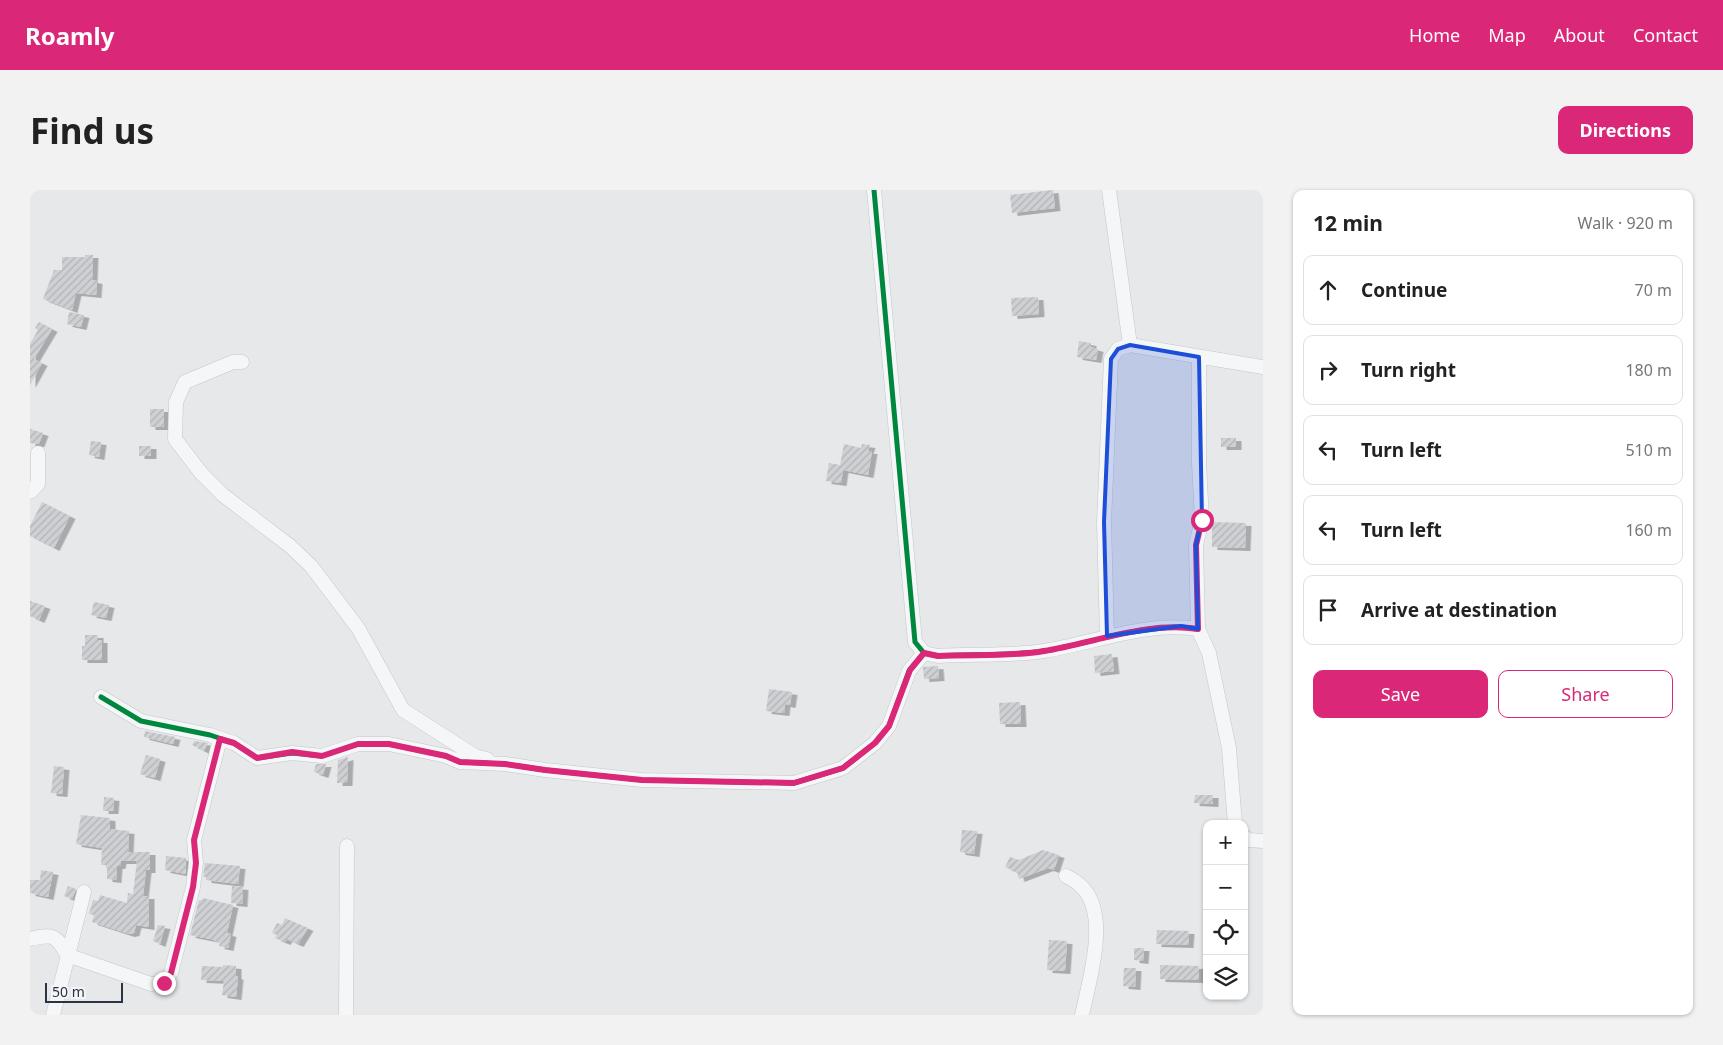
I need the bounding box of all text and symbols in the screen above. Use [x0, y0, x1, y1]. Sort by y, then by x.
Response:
text: Roamly [25, 19, 114, 52]
text: Home [1409, 23, 1460, 47]
text: Map [1488, 23, 1526, 47]
text: About [1554, 23, 1605, 47]
text: Contact [1633, 23, 1698, 47]
button: Directions [1558, 106, 1693, 154]
text: Find us [30, 107, 154, 154]
text: 12 min [1313, 209, 1383, 237]
text: Walk · 920 m [1578, 212, 1673, 234]
icon: ahead [1314, 276, 1342, 304]
text: Continue [1361, 277, 1447, 303]
text: 70 m [1635, 279, 1672, 301]
icon: right [1314, 356, 1342, 384]
text: Turn right [1361, 357, 1456, 383]
text: 180 m [1625, 359, 1672, 381]
icon: left [1314, 436, 1342, 464]
text: Turn left [1361, 437, 1442, 463]
text: 510 m [1625, 439, 1672, 461]
route start [1191, 509, 1214, 532]
icon: left [1314, 516, 1342, 544]
text: Turn left [1361, 517, 1442, 543]
text: 160 m [1625, 519, 1672, 541]
icon: arrive [1314, 596, 1342, 624]
text: Arrive at destination [1361, 597, 1557, 623]
button: Save [1313, 670, 1488, 718]
button: Share [1498, 670, 1673, 718]
map controls [1203, 820, 1248, 1000]
button: + [1203, 820, 1248, 865]
button: − [1203, 865, 1248, 910]
button: locate [1203, 910, 1248, 955]
button: layers [1203, 955, 1248, 1000]
route end [153, 972, 176, 995]
scale bar [45, 980, 122, 1003]
text: 50 m [52, 982, 85, 1001]

